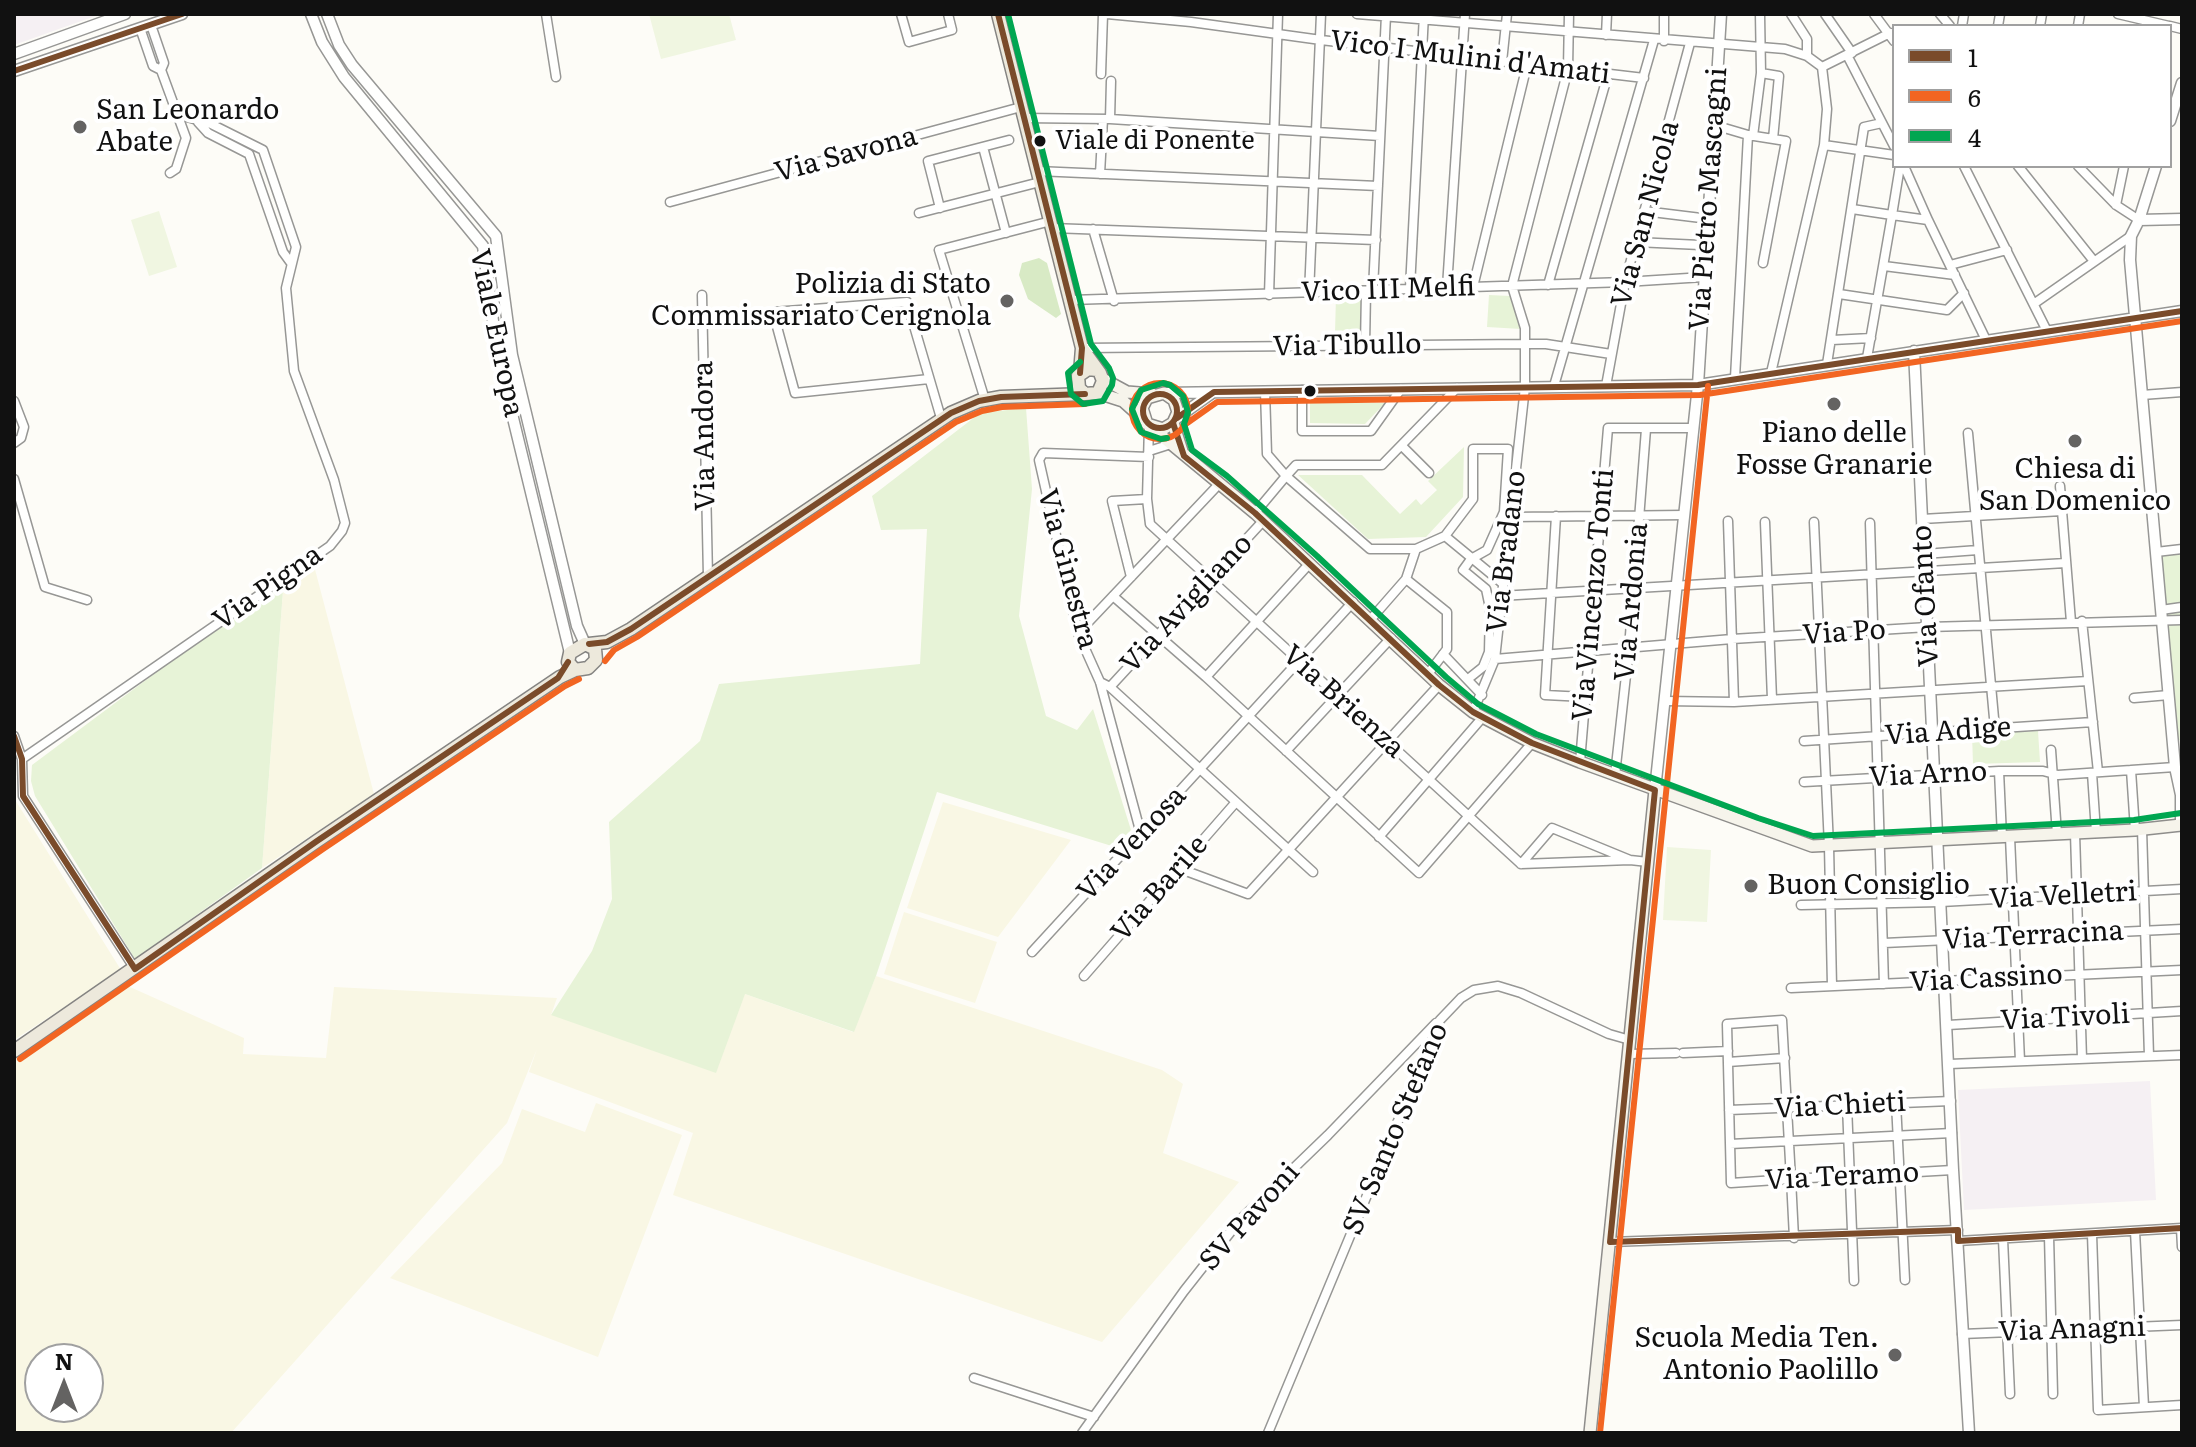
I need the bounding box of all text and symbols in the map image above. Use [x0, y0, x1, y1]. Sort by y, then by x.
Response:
street label: Vico I Mulini d'Amati [1328, 24, 1612, 92]
legend [1892, 24, 2172, 168]
text: 1 [1968, 39, 1978, 74]
street label: Via Pietro Mascagni [1683, 66, 1735, 332]
text: 6 [1968, 79, 1981, 114]
place label: San Leonardo Abate [96, 94, 279, 160]
street label: Via San Nicola [1605, 117, 1687, 311]
marker: San Leonardo Abate [71, 118, 89, 136]
text: 4 [1968, 119, 1981, 154]
street label: Via Savona [771, 120, 921, 190]
place label: Viale di Ponente [1055, 125, 1255, 157]
marker: Viale di Ponente [1032, 133, 1048, 149]
street label: Viale Europa [462, 246, 530, 420]
place label: Polizia di Stato Commissariato Cerignola [651, 268, 991, 334]
street label: Vico III Melfi [1300, 270, 1476, 310]
marker: Polizia di Stato Commissariato Cerignola [998, 292, 1016, 310]
street label: Via Tibullo [1272, 328, 1422, 364]
street label: Via Andora [687, 361, 723, 511]
unlabelled marker [1302, 383, 1318, 399]
marker: Piano delle Fosse Granarie [1825, 395, 1843, 413]
place label: Piano delle Fosse Granarie [1735, 417, 1933, 483]
marker: Chiesa di San Domenico [2066, 432, 2084, 450]
place label: Chiesa di San Domenico [1979, 453, 2171, 519]
street label: Via Vincenzo Tonti [1566, 467, 1622, 723]
street label: Via Bradano [1480, 469, 1534, 635]
street label: Via Ginestra [1029, 485, 1105, 653]
street label: Via Ardonia [1608, 521, 1656, 683]
street label: Via Ofanto [1906, 524, 1946, 668]
street label: Via Avigliano [1114, 527, 1260, 681]
street label: Via Pigna [207, 538, 329, 638]
street label: Via Po [1801, 613, 1887, 653]
street label: Via Brienza [1275, 638, 1411, 766]
street label: Via Adige [1884, 711, 2012, 753]
street label: Via Arno [1868, 755, 1988, 795]
street label: Via Venosa [1070, 780, 1194, 908]
street label: Via Barile [1105, 829, 1215, 949]
place label: Buon Consiglio [1767, 869, 1970, 903]
street label: Via Velletri [1988, 875, 2138, 917]
marker: Buon Consiglio [1742, 877, 1760, 895]
street label: Via Terracina [1941, 914, 2125, 958]
street label: Via Cassino [1908, 958, 2064, 1000]
street label: Via Tivoli [1999, 998, 2131, 1038]
street label: SV Santo Stefano [1336, 1018, 1456, 1240]
street label: Via Chieti [1773, 1086, 1907, 1126]
street label: SV Pavoni [1193, 1156, 1307, 1278]
street label: Via Teramo [1764, 1156, 1920, 1198]
street label: Via Anagni [1998, 1311, 2146, 1349]
place label: Scuola Media Ten. Antonio Paolillo [1634, 1322, 1879, 1388]
north arrow [24, 1343, 104, 1423]
text: N [55, 1344, 73, 1377]
marker: Scuola Media Ten. Antonio Paolillo [1886, 1346, 1904, 1364]

